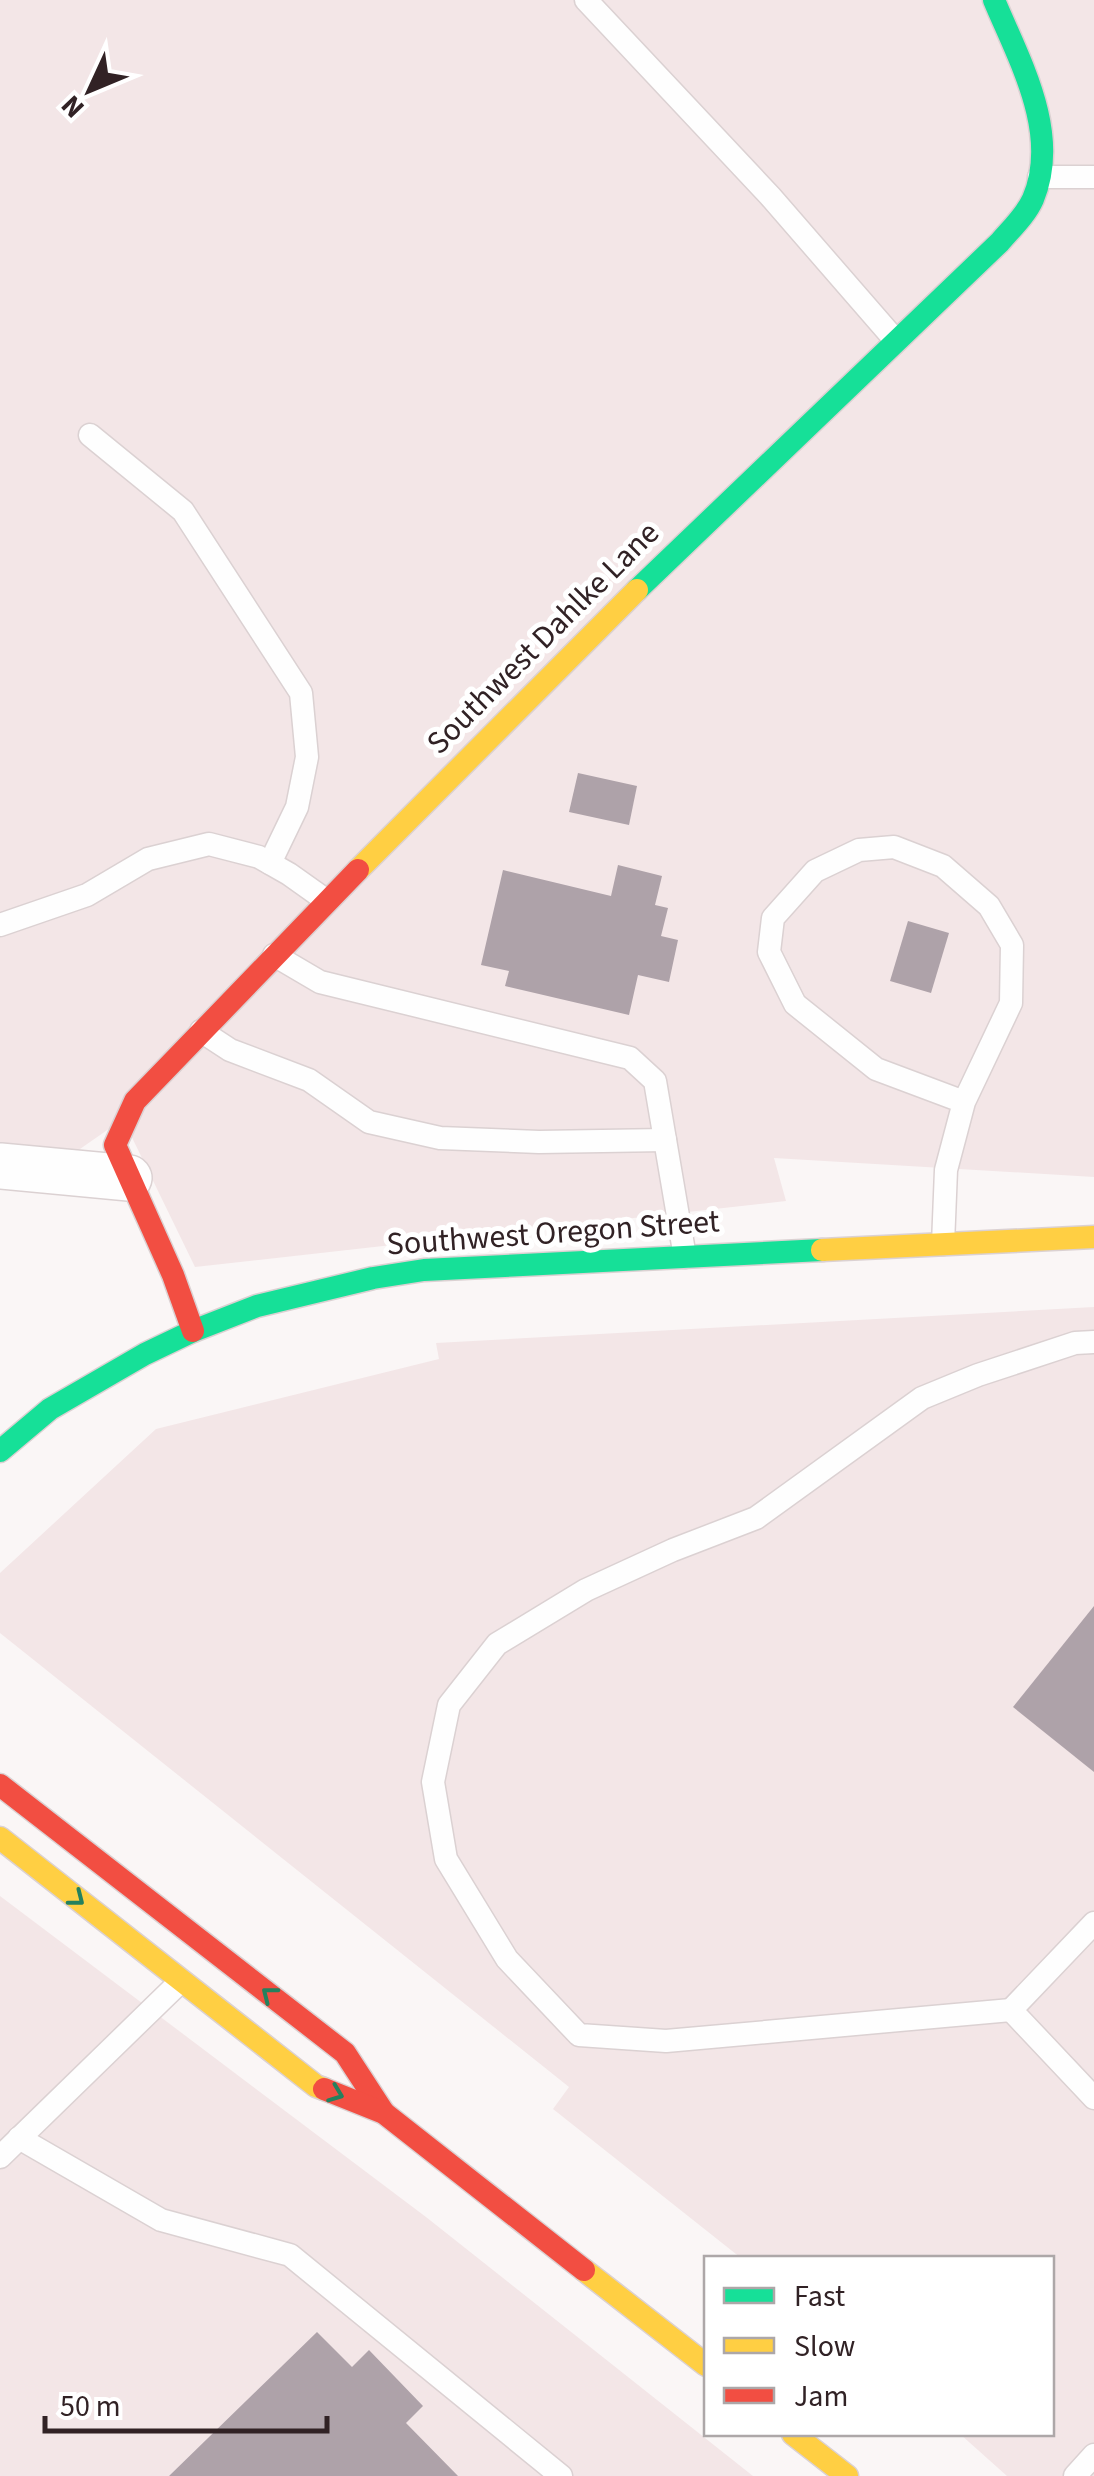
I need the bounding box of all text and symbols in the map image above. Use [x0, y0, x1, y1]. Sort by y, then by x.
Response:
north arrow [40, 40, 140, 140]
text: N [52, 86, 94, 127]
street label: Southwest Dahlke Lane [416, 511, 670, 765]
street label: Southwest Oregon Street [385, 1198, 721, 1268]
one-way arrow [65, 1887, 83, 1904]
one-way arrow [262, 1989, 280, 2006]
one-way arrow [326, 2082, 343, 2102]
legend [704, 2256, 1054, 2436]
text: Fast [794, 2275, 845, 2318]
text: Slow [794, 2325, 855, 2368]
scale bar [45, 2371, 328, 2433]
text: Jam [794, 2375, 848, 2418]
text: 50 m [60, 2385, 121, 2428]

